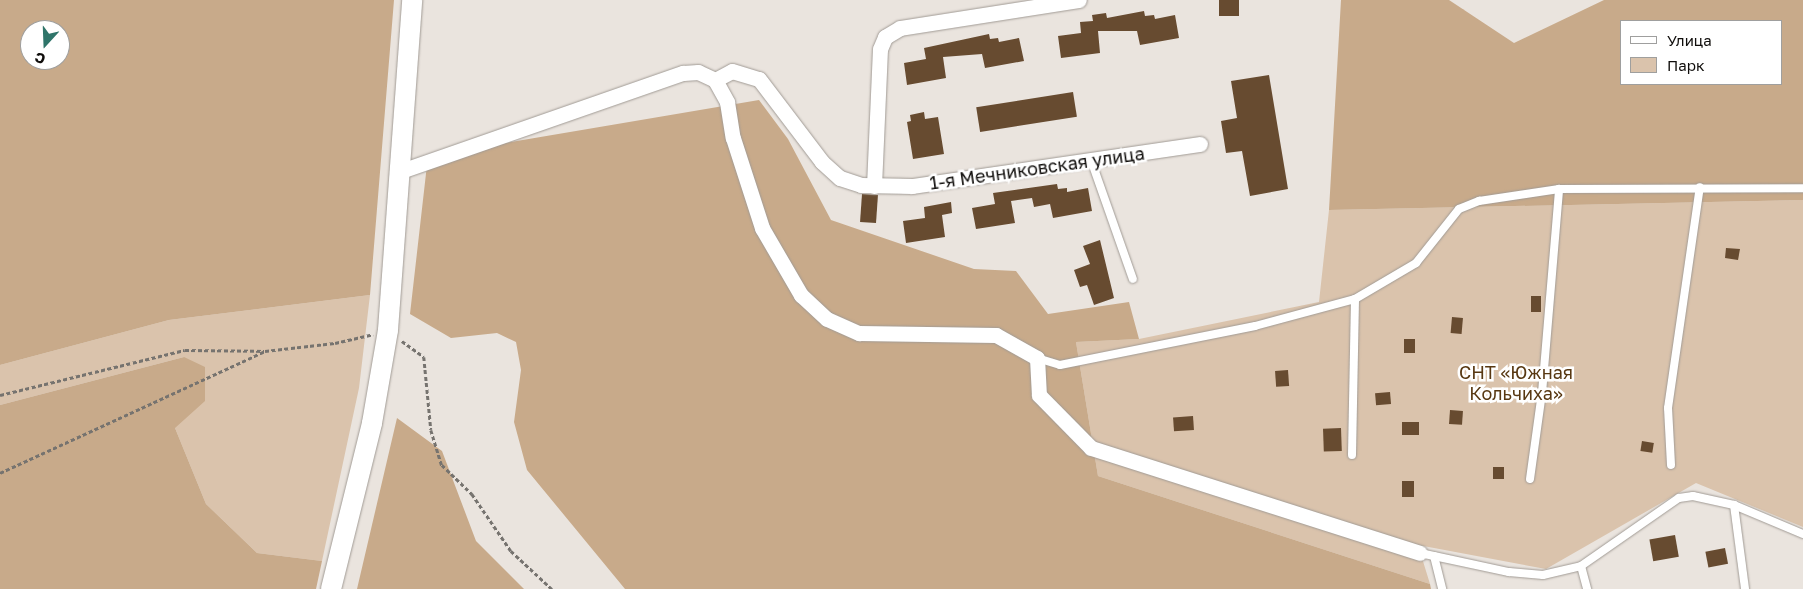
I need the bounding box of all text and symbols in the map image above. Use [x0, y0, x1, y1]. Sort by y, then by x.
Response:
north arrow [20, 20, 70, 70]
legend [1620, 20, 1783, 85]
text: Улица [1667, 31, 1712, 49]
text: С [32, 49, 48, 68]
text: Парк [1667, 56, 1705, 74]
street label: 1-я Мечниковская улица [928, 142, 1146, 194]
park label: СНТ «Южная Кольчиха» [1459, 362, 1573, 404]

